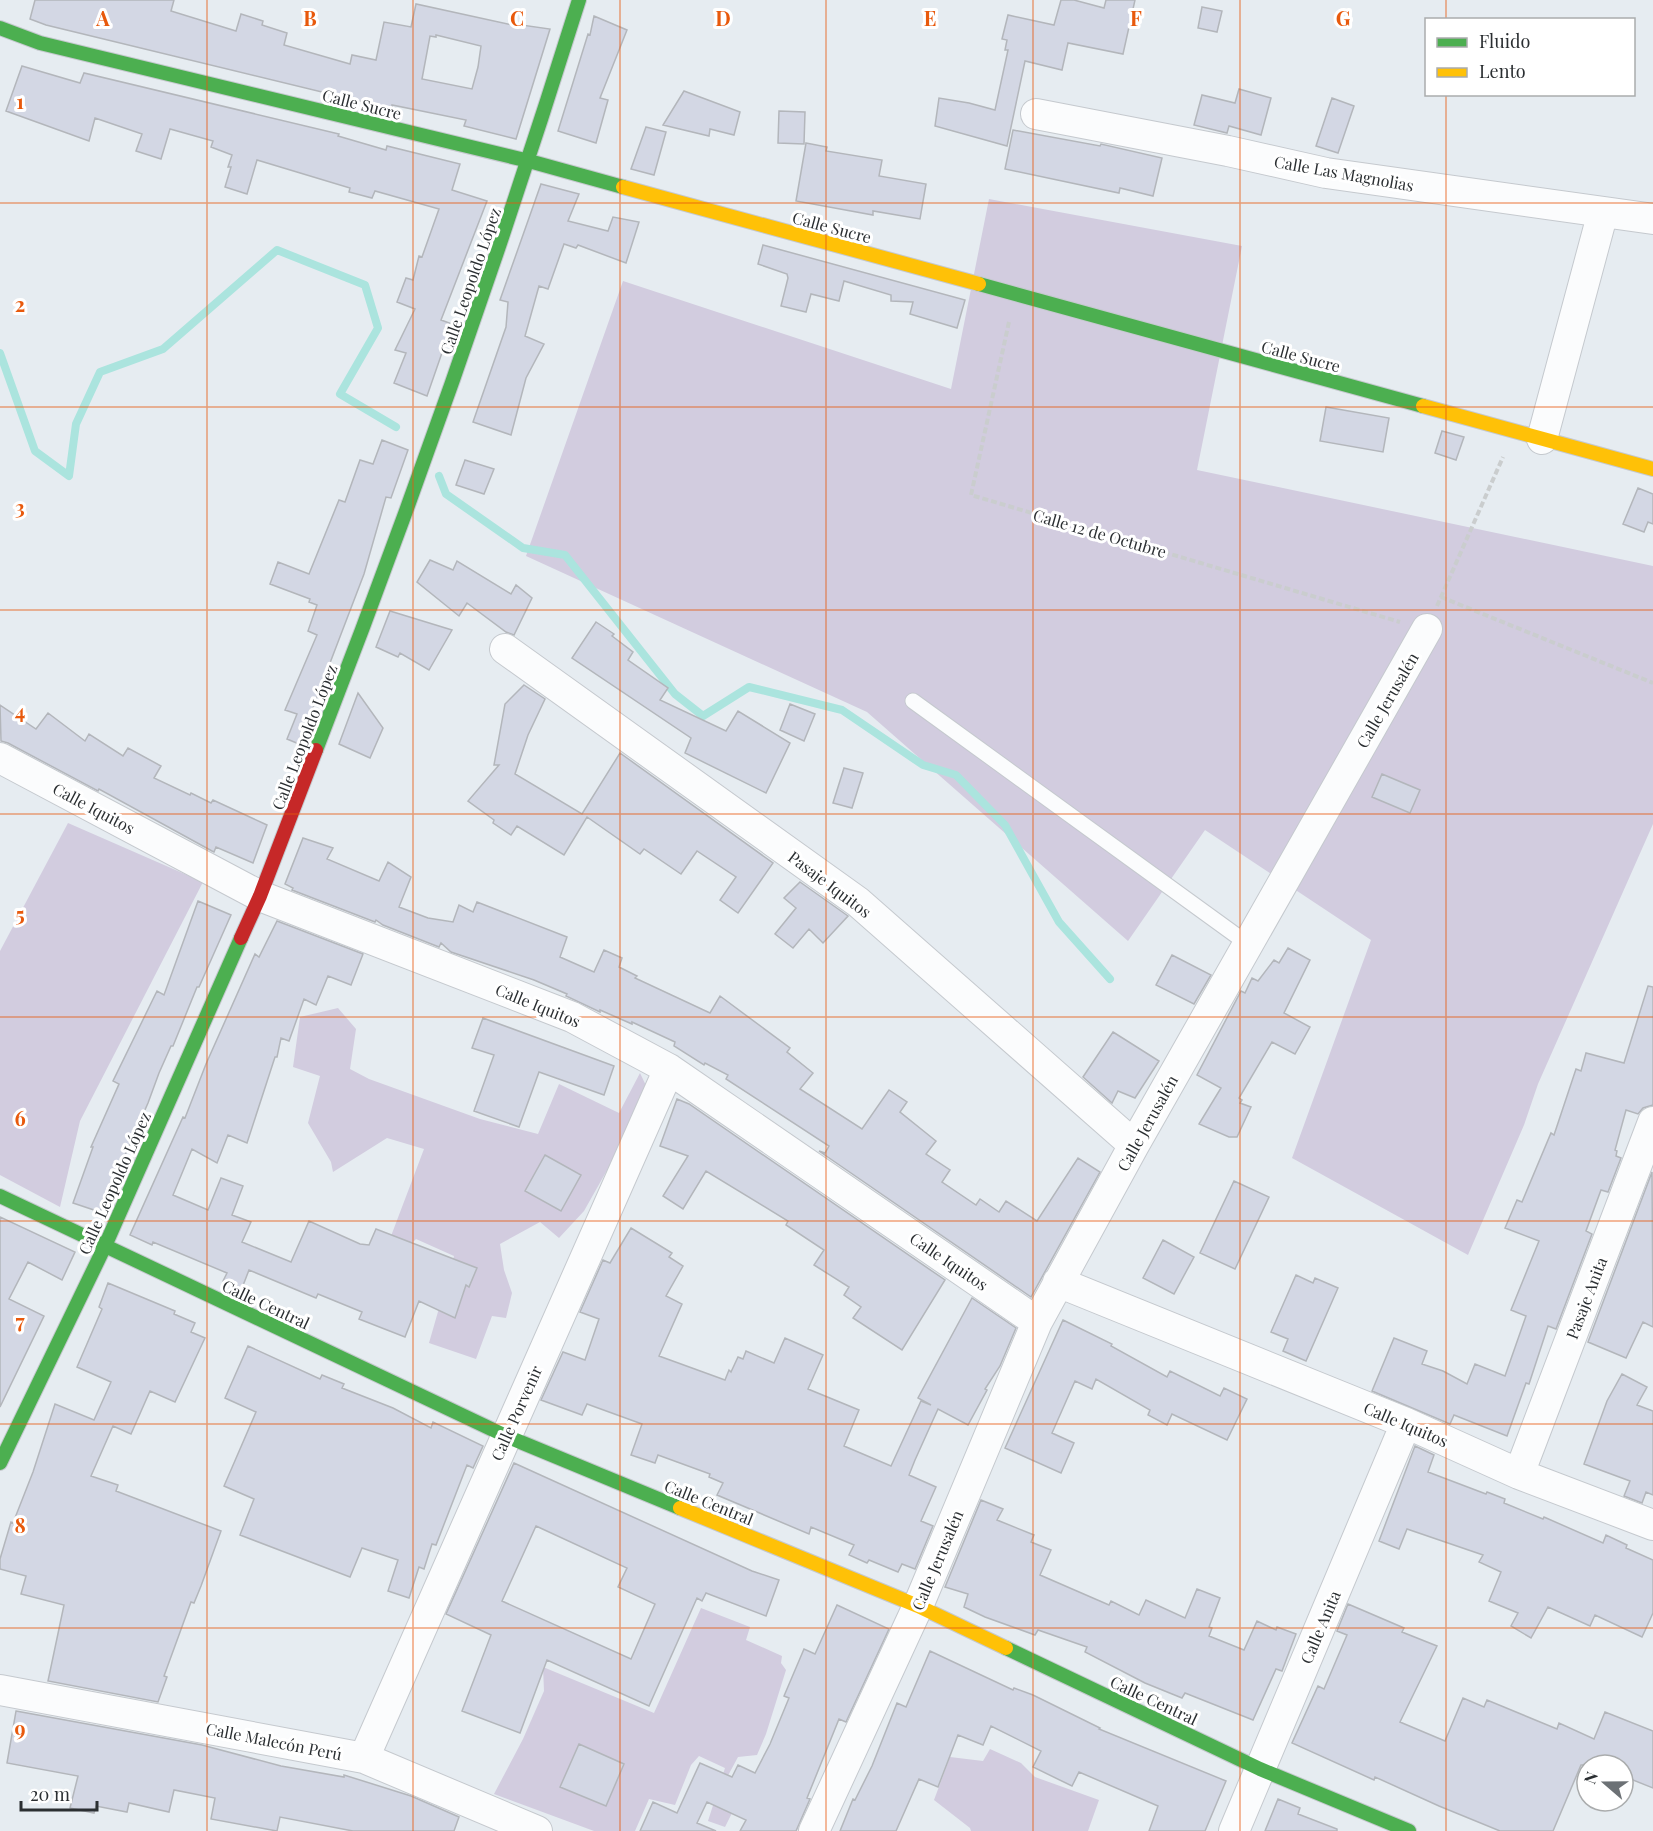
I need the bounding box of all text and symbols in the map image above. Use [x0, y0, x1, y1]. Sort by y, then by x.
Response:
text: A [95, 4, 110, 31]
text: B [303, 4, 317, 31]
text: C [510, 4, 524, 31]
text: D [715, 4, 731, 31]
text: E [924, 4, 936, 31]
text: F [1130, 4, 1142, 31]
text: G [1336, 4, 1351, 31]
legend [1425, 18, 1635, 96]
text: Fluido [1479, 29, 1530, 53]
text: Lento [1479, 59, 1526, 83]
street label: Calle Sucre [320, 84, 404, 124]
text: 1 [16, 87, 24, 114]
street label: Calle Las Magnolias [1273, 150, 1415, 196]
street label: Calle Leopoldo López [435, 204, 505, 357]
street label: Calle Sucre [790, 206, 874, 248]
text: 2 [15, 290, 25, 317]
street label: Calle Sucre [1259, 335, 1343, 377]
text: 3 [15, 493, 25, 520]
street label: Calle 12 de Octubre [1031, 504, 1169, 562]
street label: Calle Jerusalén [1351, 648, 1423, 751]
street label: Calle Leopoldo López [267, 661, 342, 813]
text: 4 [15, 697, 25, 724]
street label: Calle Iquitos [49, 778, 139, 838]
street label: Pasaje Iquitos [784, 846, 876, 922]
text: 5 [15, 900, 25, 927]
street label: Calle Iquitos [492, 978, 584, 1032]
street label: Calle Jerusalén [1112, 1071, 1182, 1175]
text: 6 [14, 1104, 26, 1131]
street label: Calle Leopoldo López [73, 1108, 155, 1258]
street label: Calle Iquitos [906, 1227, 992, 1295]
street label: Pasaje Anita [1561, 1254, 1611, 1342]
street label: Calle Central [219, 1275, 313, 1334]
text: 7 [15, 1307, 25, 1334]
street label: Calle Porvenir [486, 1362, 546, 1464]
street label: Calle Iquitos [1361, 1397, 1451, 1451]
street label: Calle Central [661, 1475, 757, 1530]
street label: Calle Jerusalén [906, 1506, 968, 1613]
text: 8 [14, 1511, 26, 1538]
street label: Calle Anita [1295, 1587, 1345, 1667]
street label: Calle Central [1107, 1671, 1201, 1730]
text: 9 [14, 1714, 26, 1741]
street label: Calle Malecón Perú [204, 1718, 344, 1764]
north arrow [1575, 1753, 1635, 1813]
text: N [1579, 1768, 1602, 1787]
scale bar [21, 1774, 98, 1812]
text: 20 m [30, 1782, 70, 1806]

